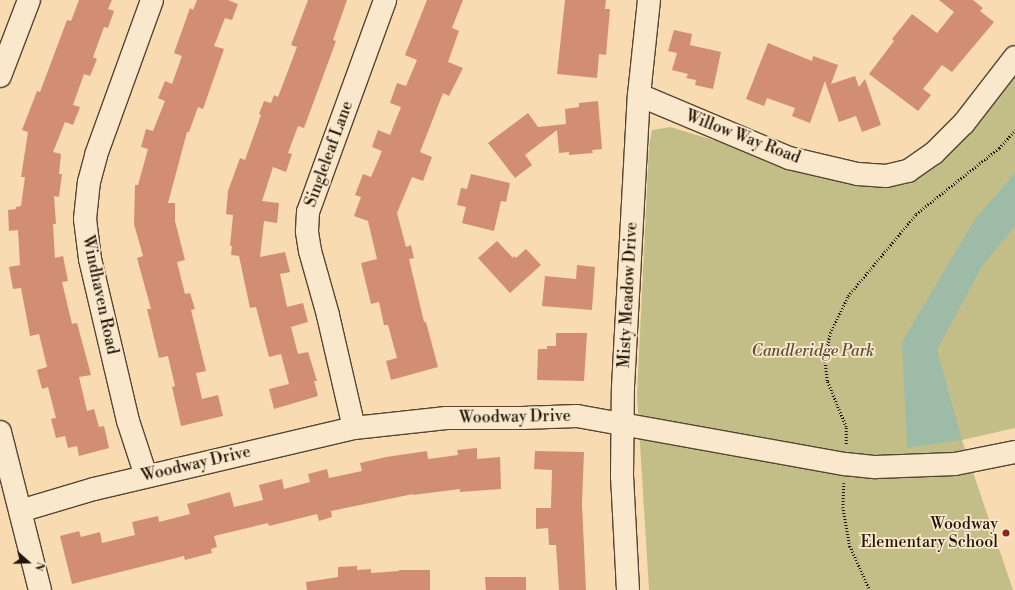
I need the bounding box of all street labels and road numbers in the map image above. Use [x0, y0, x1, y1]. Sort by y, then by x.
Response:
street label: Singleleaf Lane [301, 98, 357, 210]
street label: Willow Way Road [683, 106, 803, 168]
street label: Misty Meadow Drive [615, 221, 641, 369]
street label: Windhaven Road [78, 234, 122, 356]
street label: Woodway Drive [459, 406, 571, 428]
street label: Woodway Drive [139, 442, 253, 486]

